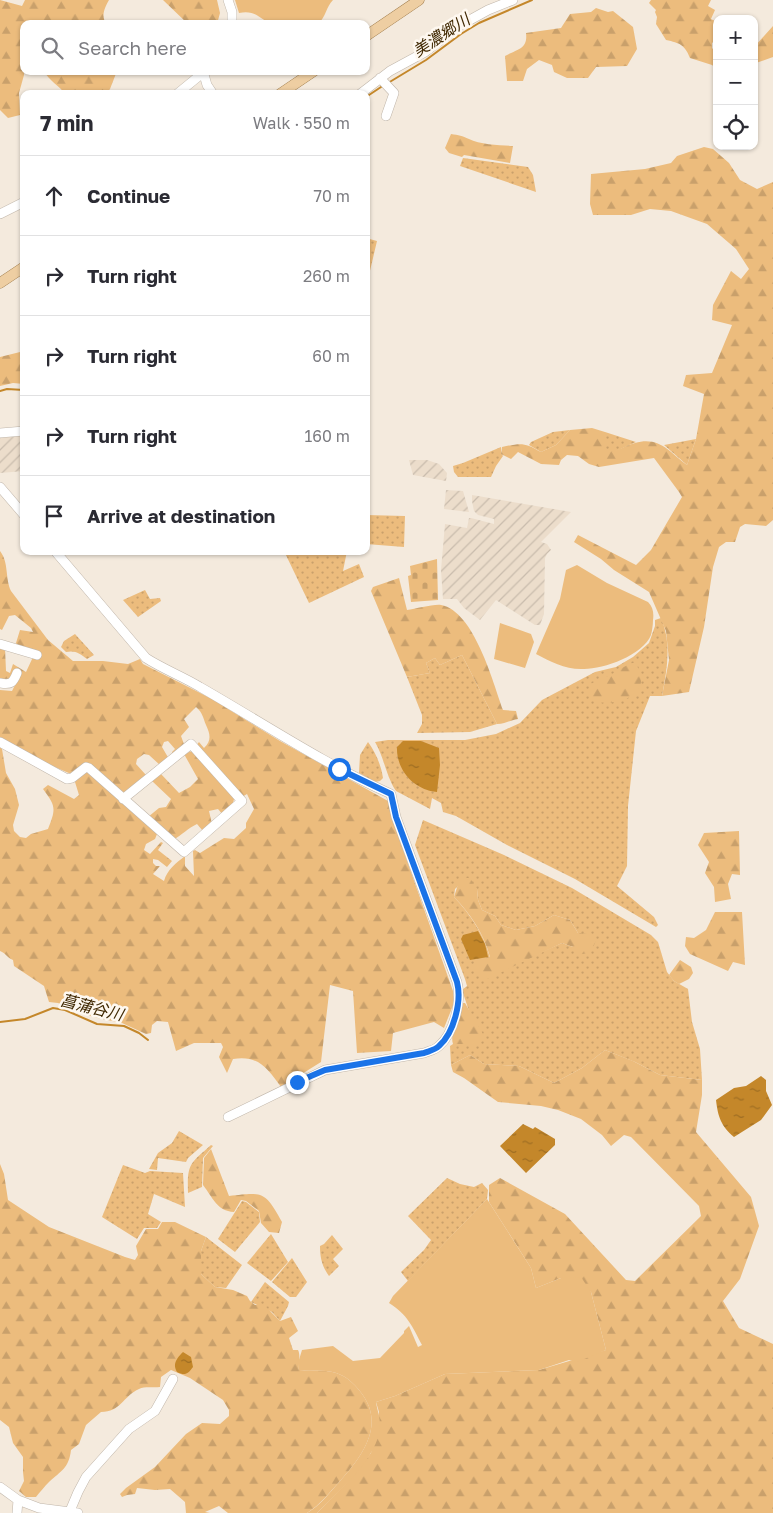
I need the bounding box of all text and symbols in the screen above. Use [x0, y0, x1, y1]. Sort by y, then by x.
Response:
water label: 美濃郷川 [409, 8, 475, 61]
map controls [713, 15, 758, 150]
button: + [713, 15, 758, 60]
search box [20, 20, 370, 75]
icon: search [38, 34, 66, 62]
text: Search here [78, 36, 187, 59]
button: − [713, 60, 758, 105]
button: locate [713, 105, 758, 150]
text: 7 min [40, 110, 94, 136]
text: Walk · 550 m [253, 113, 350, 133]
icon: ahead [40, 182, 68, 210]
text: Continue [87, 184, 170, 207]
text: 70 m [313, 186, 350, 206]
icon: right [40, 262, 68, 290]
text: Turn right [87, 264, 177, 287]
text: 260 m [303, 266, 350, 286]
icon: right [40, 342, 68, 370]
text: Turn right [87, 344, 177, 367]
text: 60 m [312, 346, 350, 366]
icon: right [40, 422, 68, 450]
text: Turn right [87, 424, 177, 447]
text: 160 m [304, 426, 350, 446]
icon: arrive [40, 502, 68, 530]
text: Arrive at destination [87, 504, 275, 527]
route start [328, 758, 351, 781]
water label: 菖蒲谷川 [59, 990, 127, 1025]
route end [286, 1071, 309, 1094]

